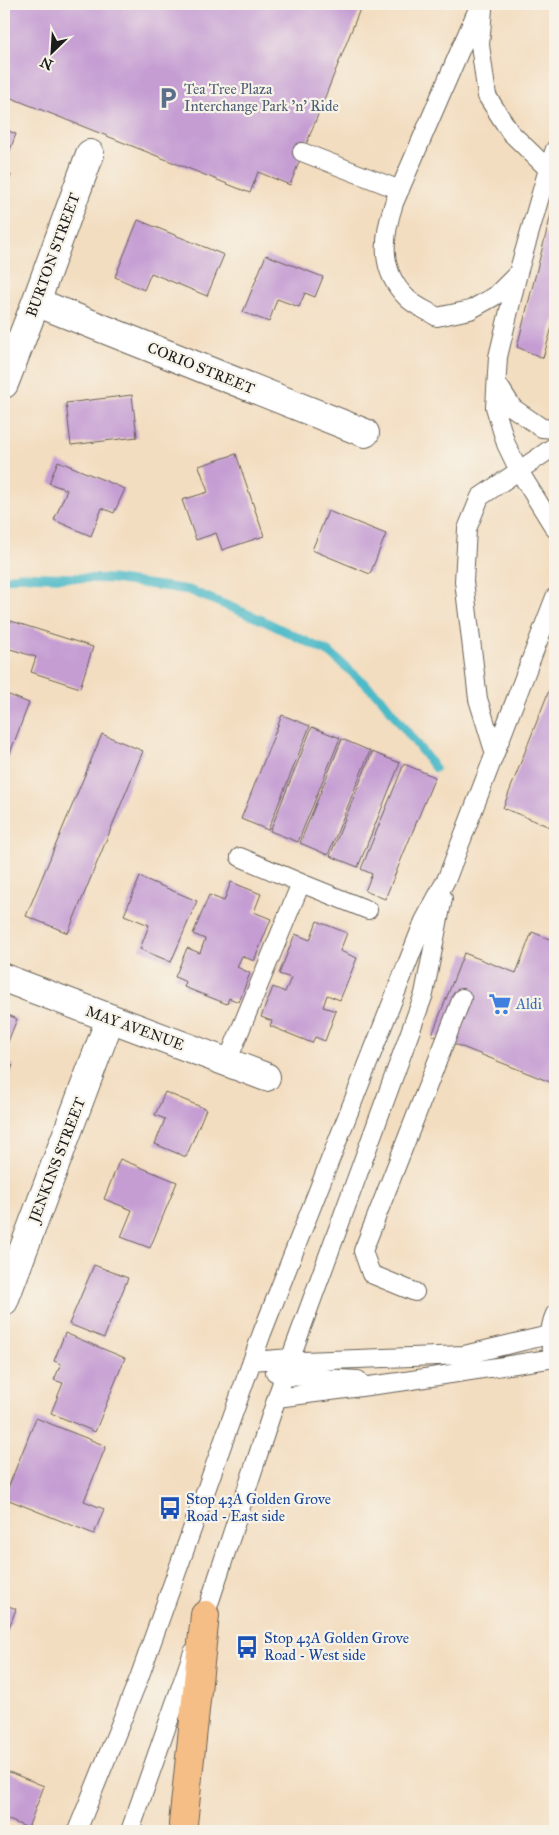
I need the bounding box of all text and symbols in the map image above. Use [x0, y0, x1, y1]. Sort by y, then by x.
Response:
north arrow [28, 28, 78, 78]
text: N [38, 53, 56, 74]
place label: Tea Tree Plaza Interchange Park 'n' Ride [184, 80, 339, 115]
parking icon: Tea Tree Plaza Interchange Park 'n' Ride [155, 85, 181, 111]
street label: BURTON STREET [22, 191, 84, 319]
street label: CORIO STREET [145, 338, 257, 398]
supermarket icon: Aldi [487, 991, 513, 1017]
place label: Aldi [515, 995, 542, 1013]
street label: MAY AVENUE [83, 1002, 187, 1054]
street label: JENKINS STREET [24, 1095, 90, 1227]
place label: Stop 43A Golden Grove Road - East side [186, 1490, 331, 1525]
bus stop icon: Stop 43A Golden Grove Road - East side [157, 1495, 183, 1521]
place label: Stop 43A Golden Grove Road - West side [264, 1629, 409, 1664]
bus stop icon: Stop 43A Golden Grove Road - West side [234, 1634, 260, 1660]

